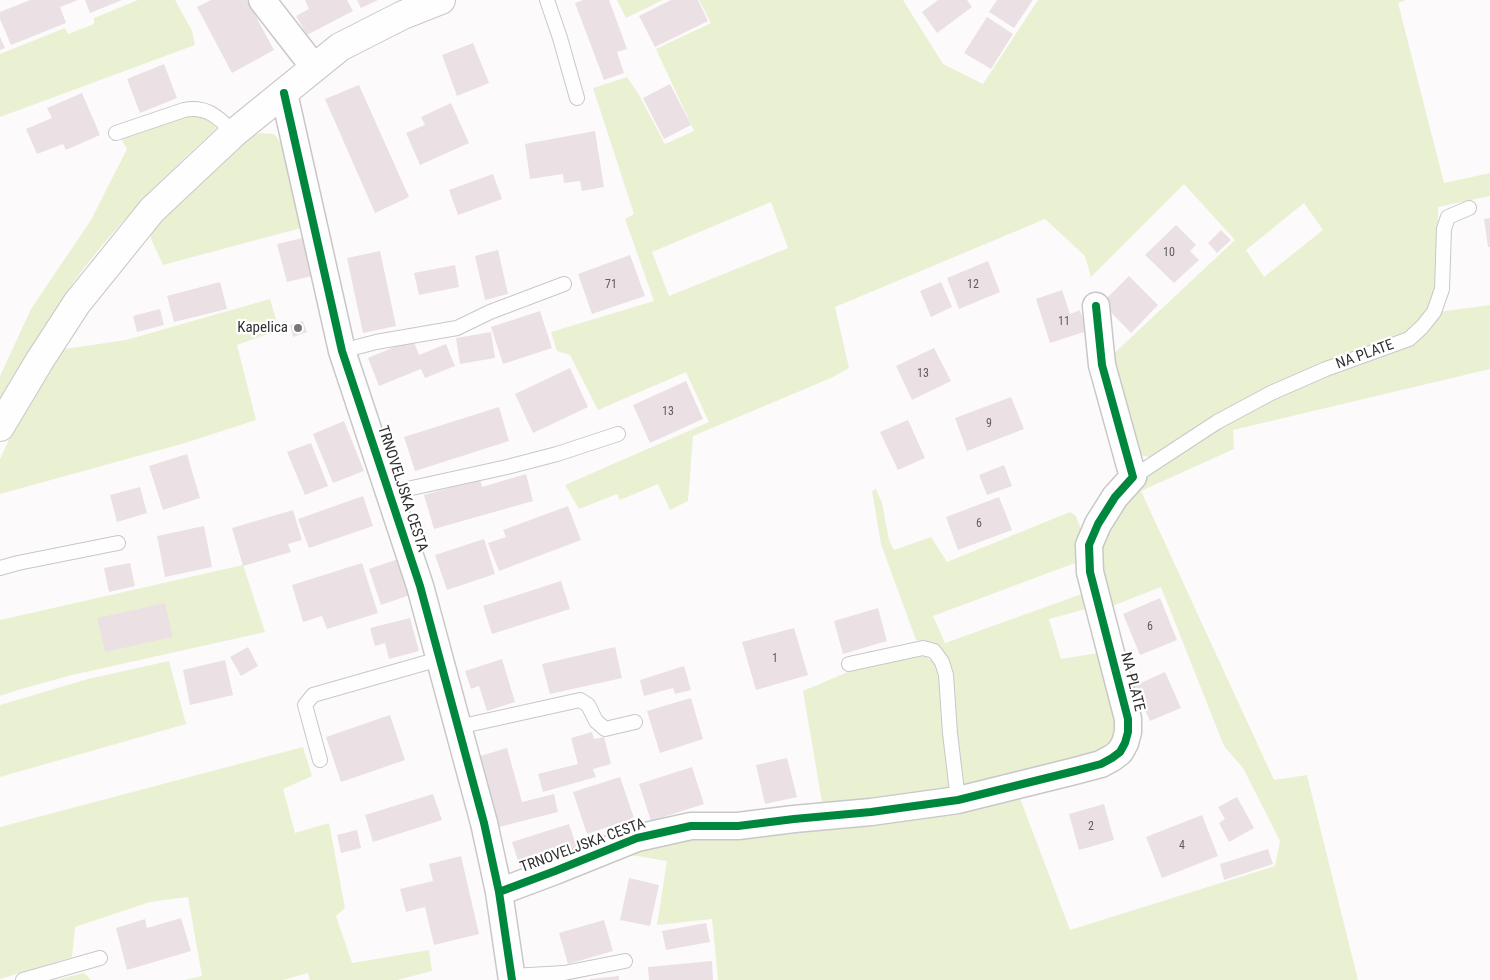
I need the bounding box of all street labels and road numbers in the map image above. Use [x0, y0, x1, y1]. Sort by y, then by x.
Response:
street label: NA PLATE [1334, 336, 1396, 374]
street label: TRNOVELJSKA CESTA [373, 424, 431, 554]
street label: NA PLATE [1116, 651, 1148, 713]
street label: TRNOVELJSKA CESTA [518, 815, 648, 877]

